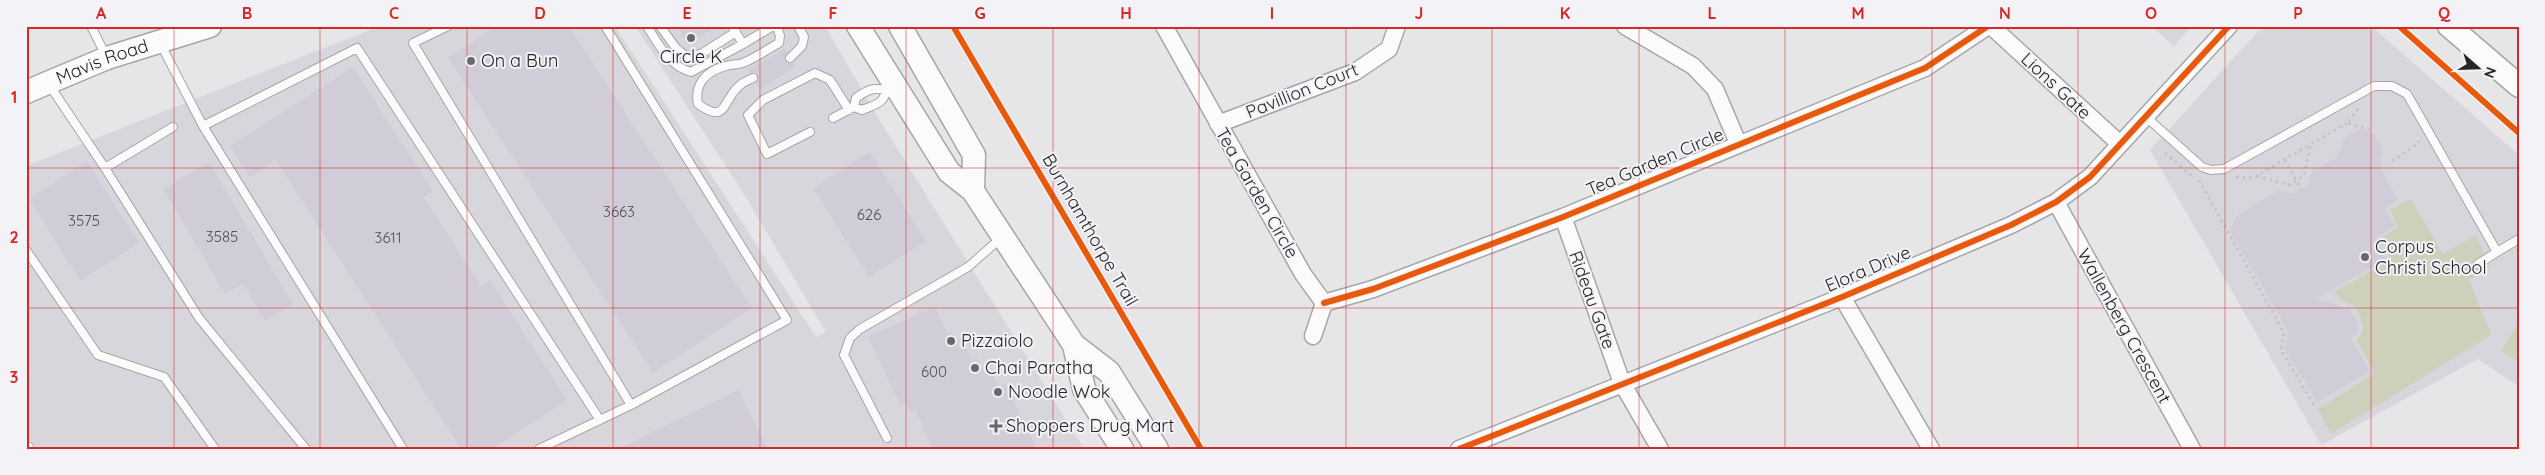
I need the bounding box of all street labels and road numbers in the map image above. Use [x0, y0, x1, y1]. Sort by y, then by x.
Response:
street label: Mavis Road [52, 34, 151, 89]
street label: Lions Gate [2016, 47, 2096, 124]
street label: Pavillion Court [1242, 58, 1361, 123]
street label: Tea Garden Circle [1583, 122, 1727, 201]
street label: Tea Garden Circle [1211, 123, 1304, 262]
street label: Burnhamthorpe Trail [1037, 149, 1143, 310]
street label: Elora Drive [1821, 240, 1914, 297]
street label: Wallenberg Crescent [2072, 244, 2177, 407]
street label: Rideau Gate [1564, 248, 1621, 352]

